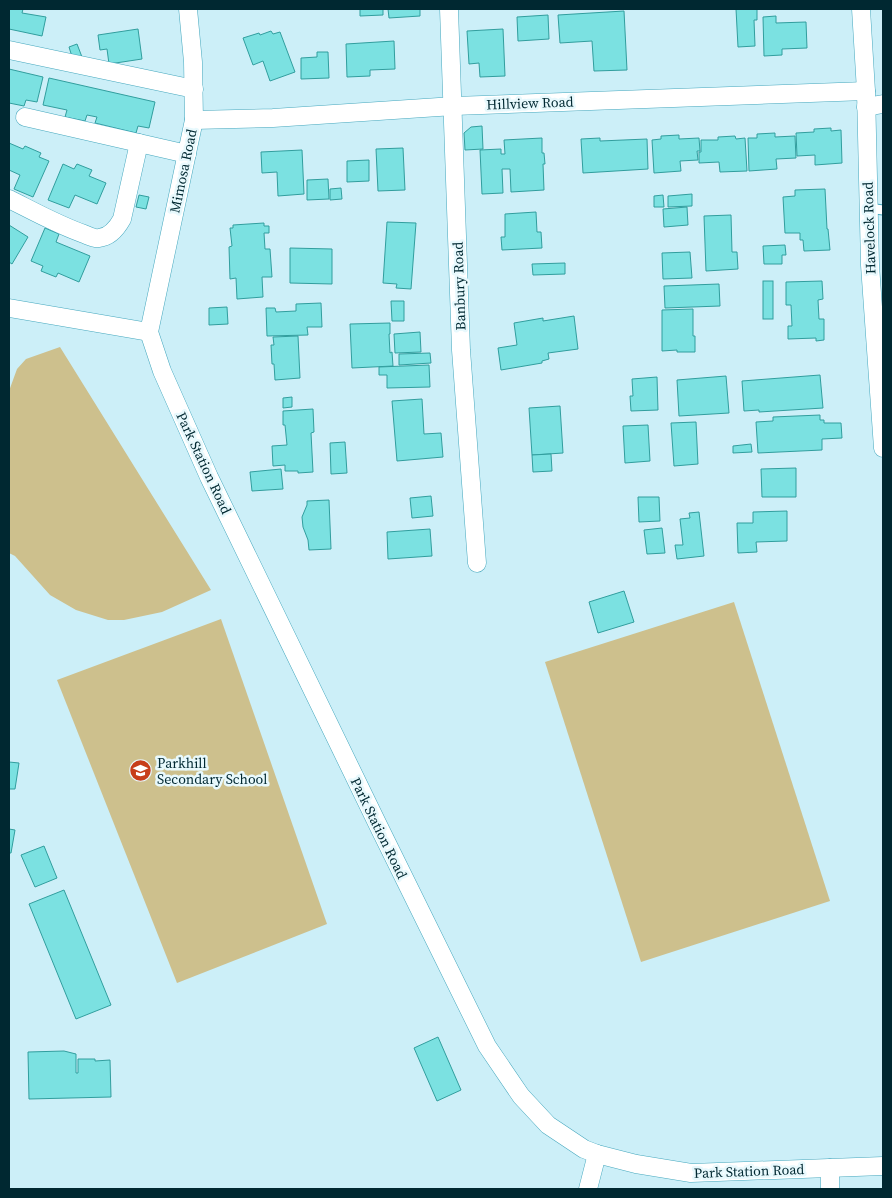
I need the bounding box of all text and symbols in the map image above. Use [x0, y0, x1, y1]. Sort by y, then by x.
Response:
street label: Hillview Road [486, 91, 574, 115]
street label: Mimosa Road [164, 127, 202, 215]
street label: Havelock Road [857, 181, 881, 275]
street label: Banbury Road [447, 241, 471, 331]
street label: Park Station Road [172, 409, 236, 517]
place label: Parkhill Secondary School [157, 753, 267, 789]
school or university icon: Parkhill Secondary School [129, 759, 153, 783]
street label: Park Station Road [346, 774, 412, 882]
street label: Park Station Road [693, 1159, 805, 1183]

